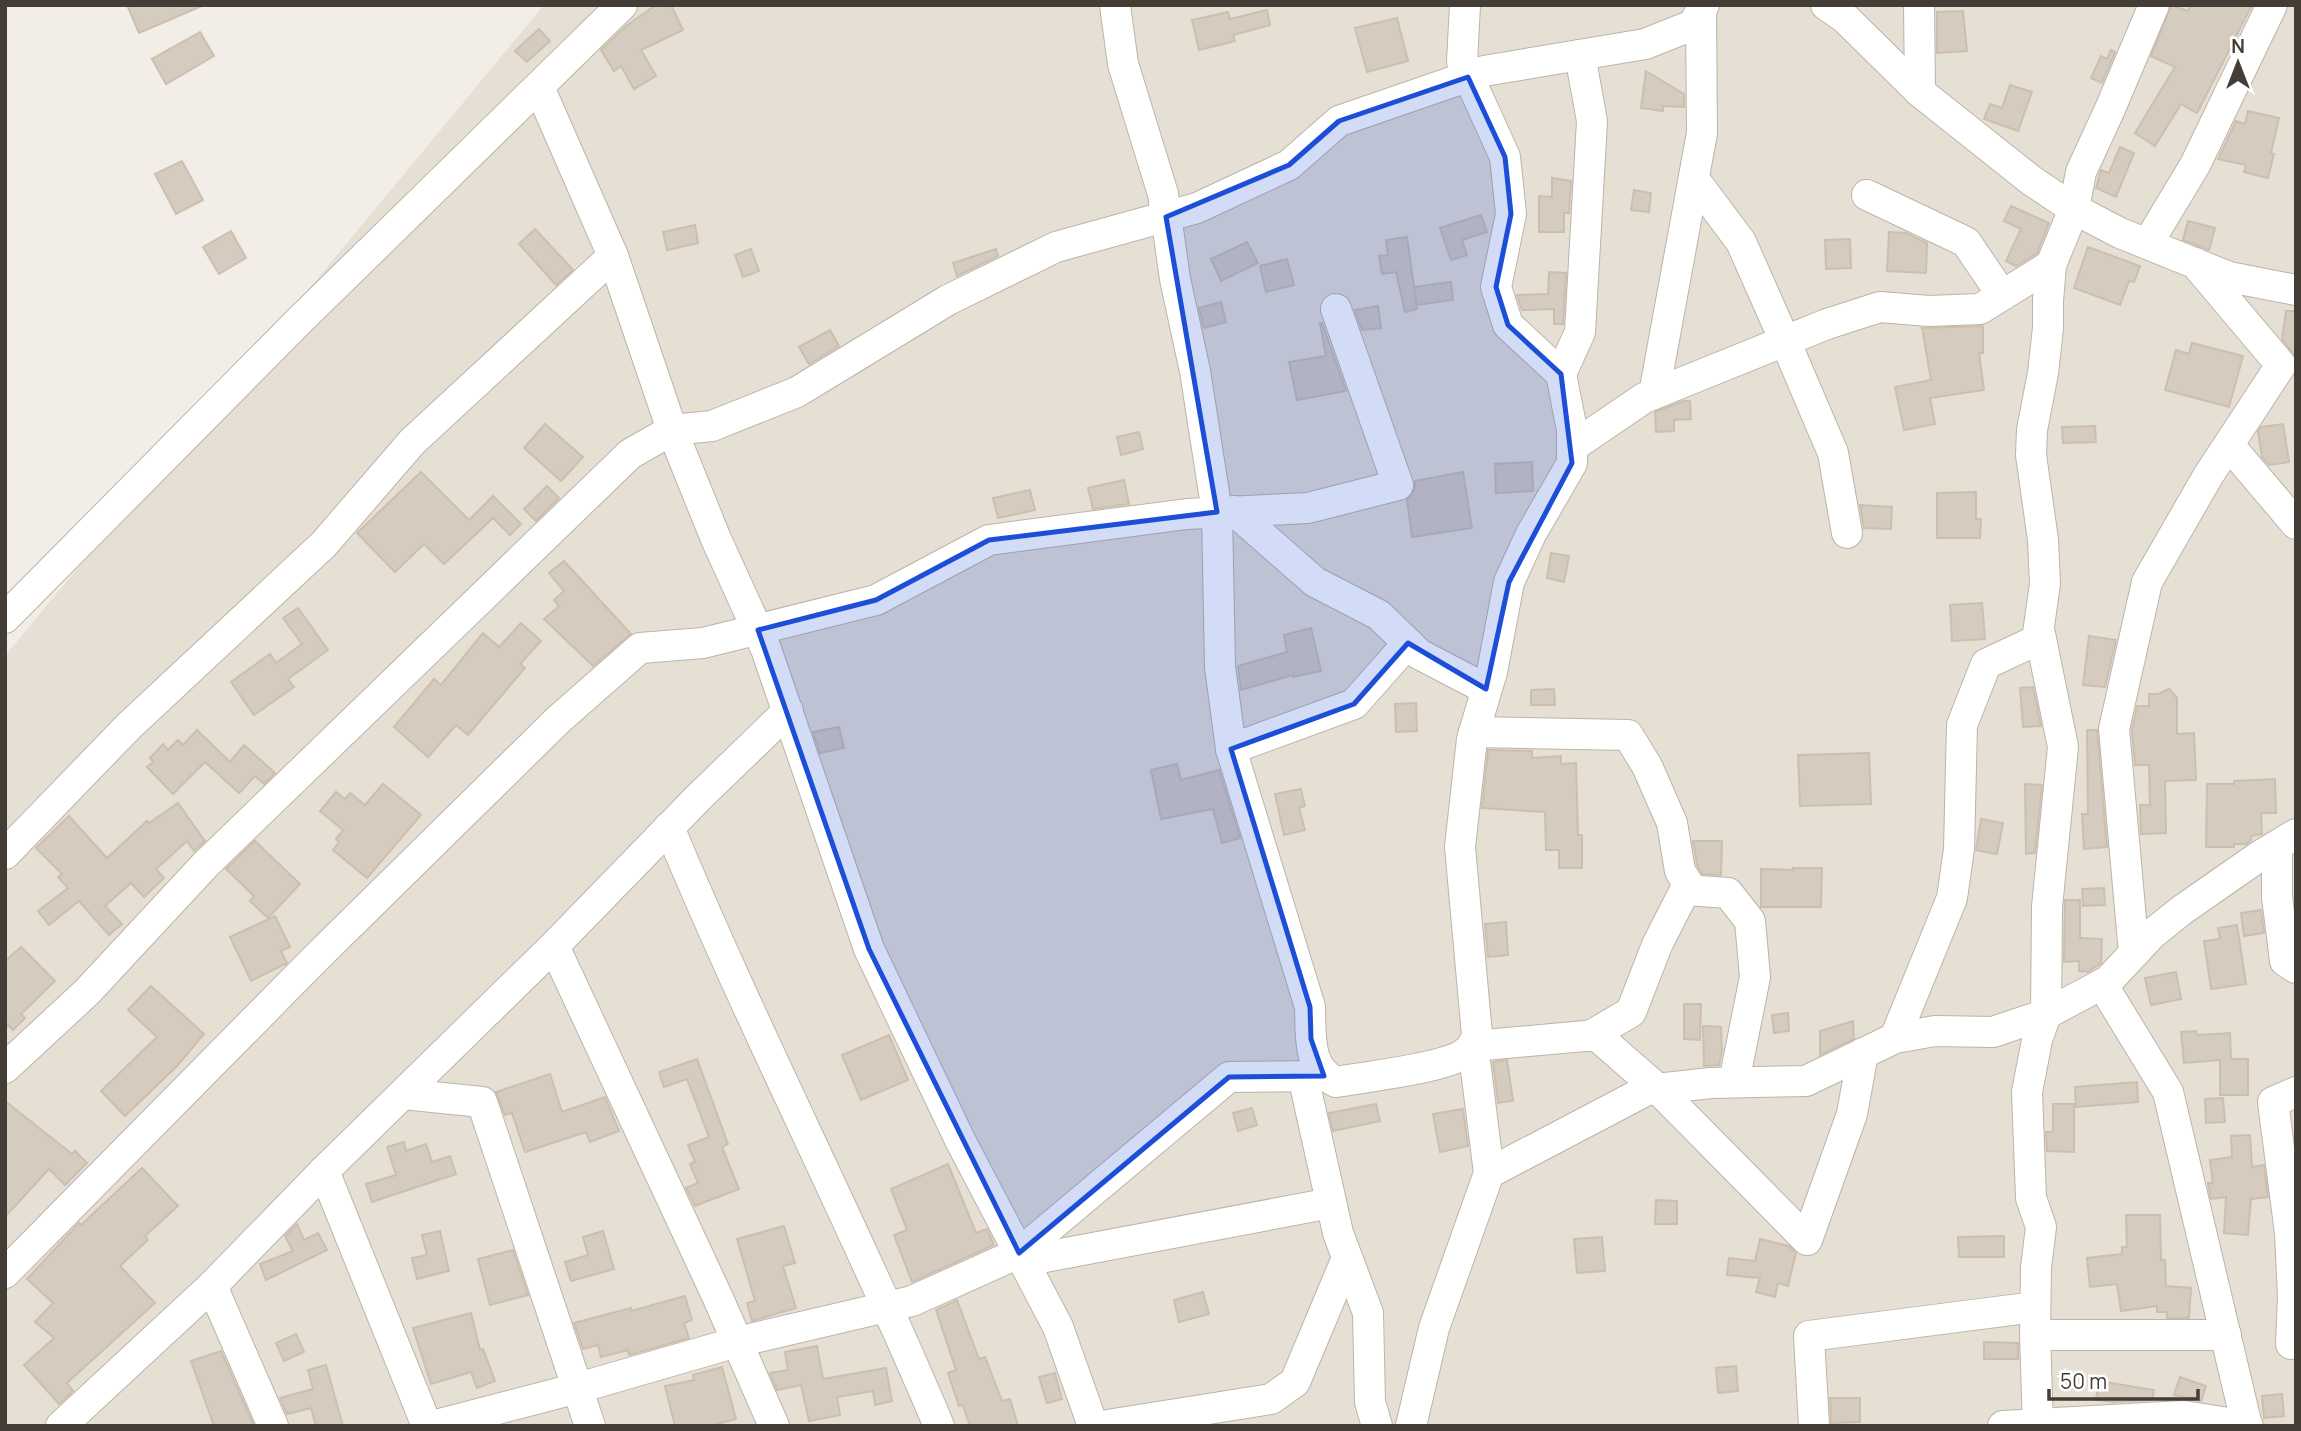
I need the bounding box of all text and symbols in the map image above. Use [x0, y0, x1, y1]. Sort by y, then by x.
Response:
north arrow [2203, 28, 2273, 98]
text: N [2231, 33, 2245, 59]
scale bar [2049, 1358, 2198, 1402]
text: 50 m [2060, 1367, 2107, 1395]

